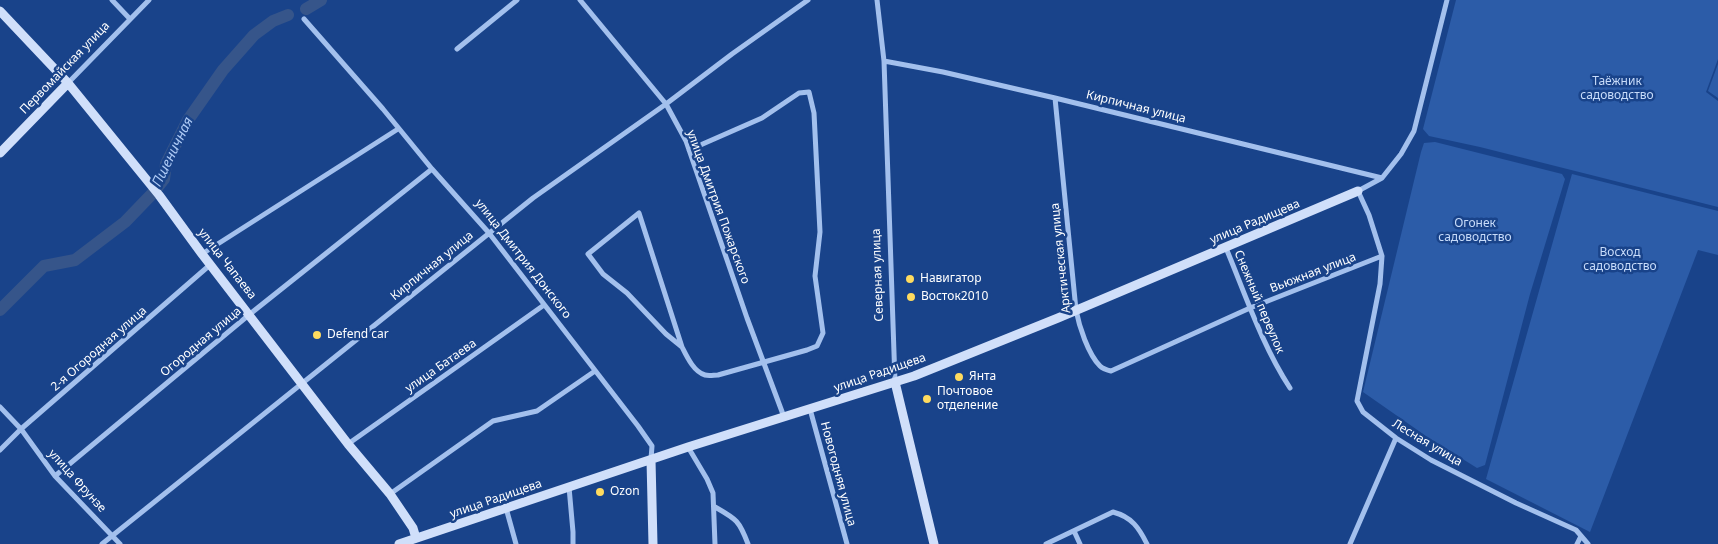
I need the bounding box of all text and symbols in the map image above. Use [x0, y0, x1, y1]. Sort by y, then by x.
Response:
street label: Первомайская улица [17, 19, 113, 117]
park label: Таёжник садоводство [1580, 75, 1654, 103]
street label: Кирпичная улица [1085, 88, 1187, 126]
water label: Пшеничная [149, 115, 197, 189]
street label: улица Дмитрия Пожарского [683, 128, 753, 286]
street label: улица Дмитрия Донского [472, 196, 574, 322]
street label: улица Радищева [1208, 197, 1302, 247]
street label: Арктическая улица [1048, 202, 1074, 314]
park label: Огонек садоводство [1438, 217, 1512, 245]
street label: улица Чапаева [195, 226, 259, 302]
street label: Кирпичная улица [388, 228, 476, 304]
street label: Северная улица [869, 228, 887, 322]
park label: Восход садоводство [1583, 246, 1657, 274]
street label: Снежный переулок [1231, 248, 1287, 356]
street label: Вьюжная улица [1268, 250, 1358, 296]
place label: Навигатор [920, 272, 981, 286]
marker: Навигатор [904, 273, 916, 285]
place label: Восток2010 [921, 290, 988, 304]
marker: Восток2010 [905, 291, 917, 303]
street label: 2-я Огородная улица [48, 304, 150, 394]
street label: Огородная улица [158, 304, 244, 380]
place label: Defend car [327, 328, 389, 342]
marker: Defend car [311, 329, 323, 341]
street label: улица Батаева [403, 336, 479, 396]
street label: улица Радищева [832, 351, 928, 395]
place label: Янта [969, 370, 996, 384]
marker: Янта [953, 371, 965, 383]
place label: Почтовое отделение [937, 385, 998, 413]
marker: Почтовое отделение [921, 393, 933, 405]
street label: Лесная улица [1389, 416, 1465, 470]
street label: Новогодняя улица [817, 420, 859, 528]
street label: улица Фрунзе [45, 447, 109, 515]
street label: улица Радищева [448, 477, 544, 521]
place label: Ozon [610, 485, 640, 499]
marker: Ozon [594, 486, 606, 498]

